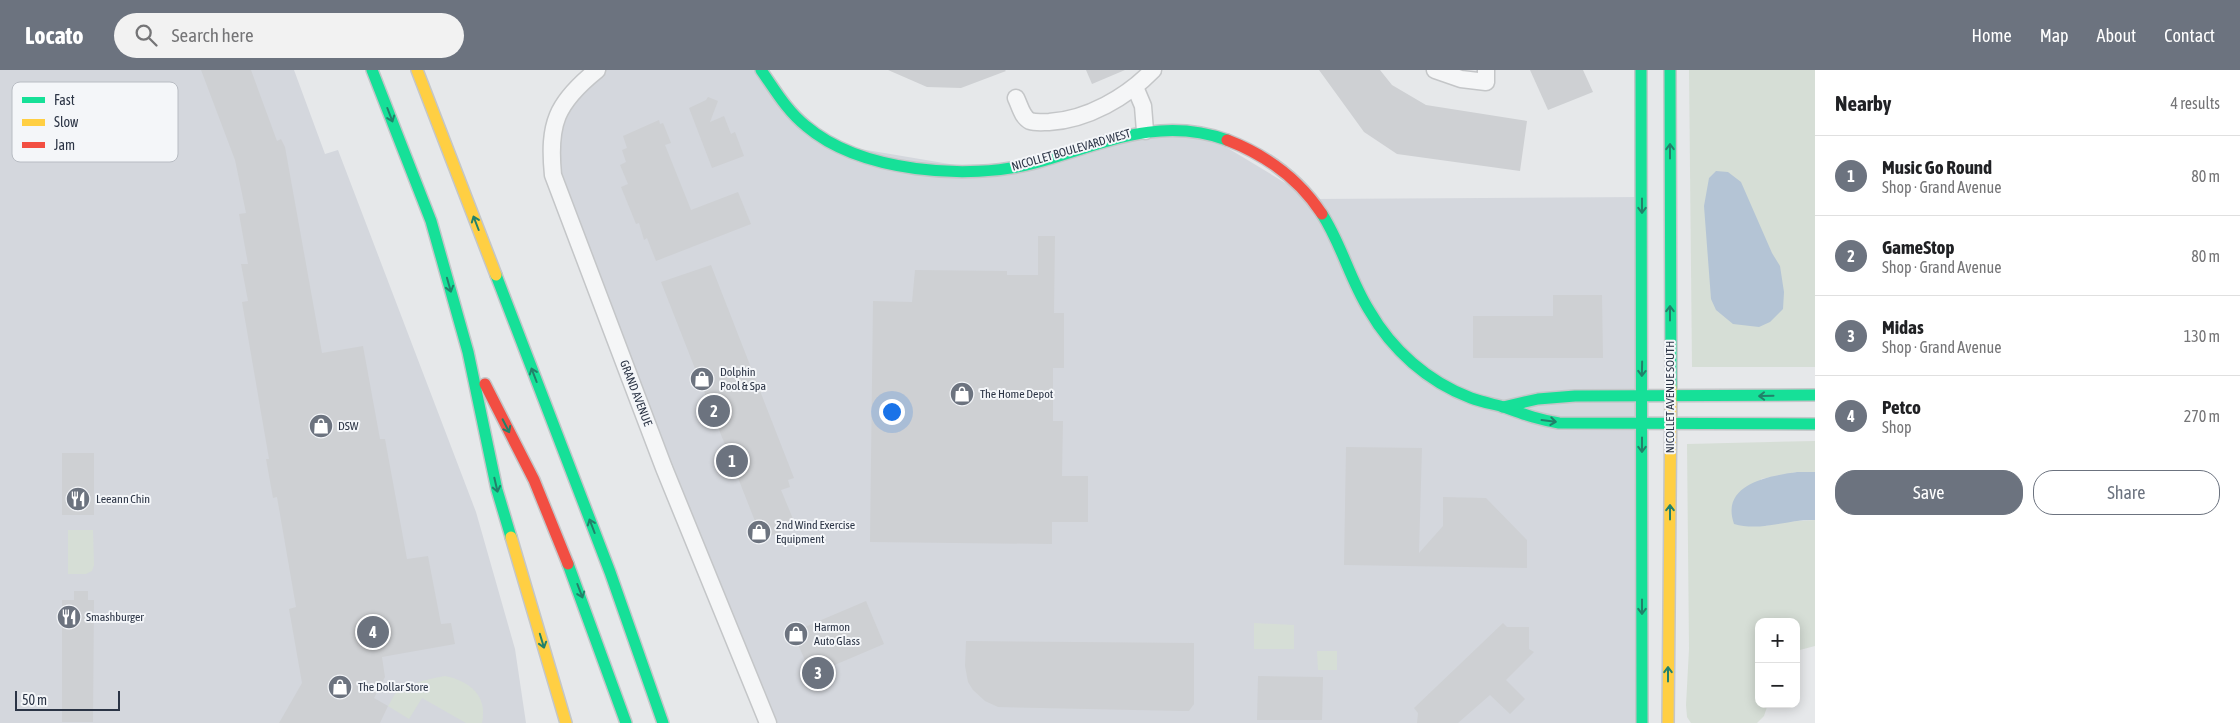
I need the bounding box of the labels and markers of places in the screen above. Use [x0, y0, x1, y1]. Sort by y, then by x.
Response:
place label: Dolphin Pool & Spa [720, 365, 766, 393]
shop icon: Dolphin Pool & Spa [689, 366, 715, 392]
shop icon: The Home Depot [949, 381, 975, 407]
place label: The Home Depot [980, 387, 1054, 401]
pin: 2 [698, 392, 730, 430]
shop icon: DSW [308, 413, 334, 439]
place label: DSW [338, 419, 359, 433]
pin: 1 [716, 442, 748, 480]
restaurant icon: Leeann Chin [65, 486, 91, 512]
place label: Leeann Chin [96, 492, 150, 506]
place label: 2nd Wind Exercise Equipment [776, 518, 855, 546]
shop icon: 2nd Wind Exercise Equipment [746, 519, 772, 545]
restaurant icon: Smashburger [56, 604, 82, 630]
place label: Smashburger [86, 610, 144, 624]
pin: 4 [357, 613, 389, 651]
place label: Harmon Auto Glass [814, 620, 860, 648]
shop icon: Harmon Auto Glass [783, 621, 809, 647]
pin: 3 [802, 654, 834, 692]
shop icon: The Dollar Store [327, 674, 353, 700]
place label: The Dollar Store [358, 680, 428, 694]

